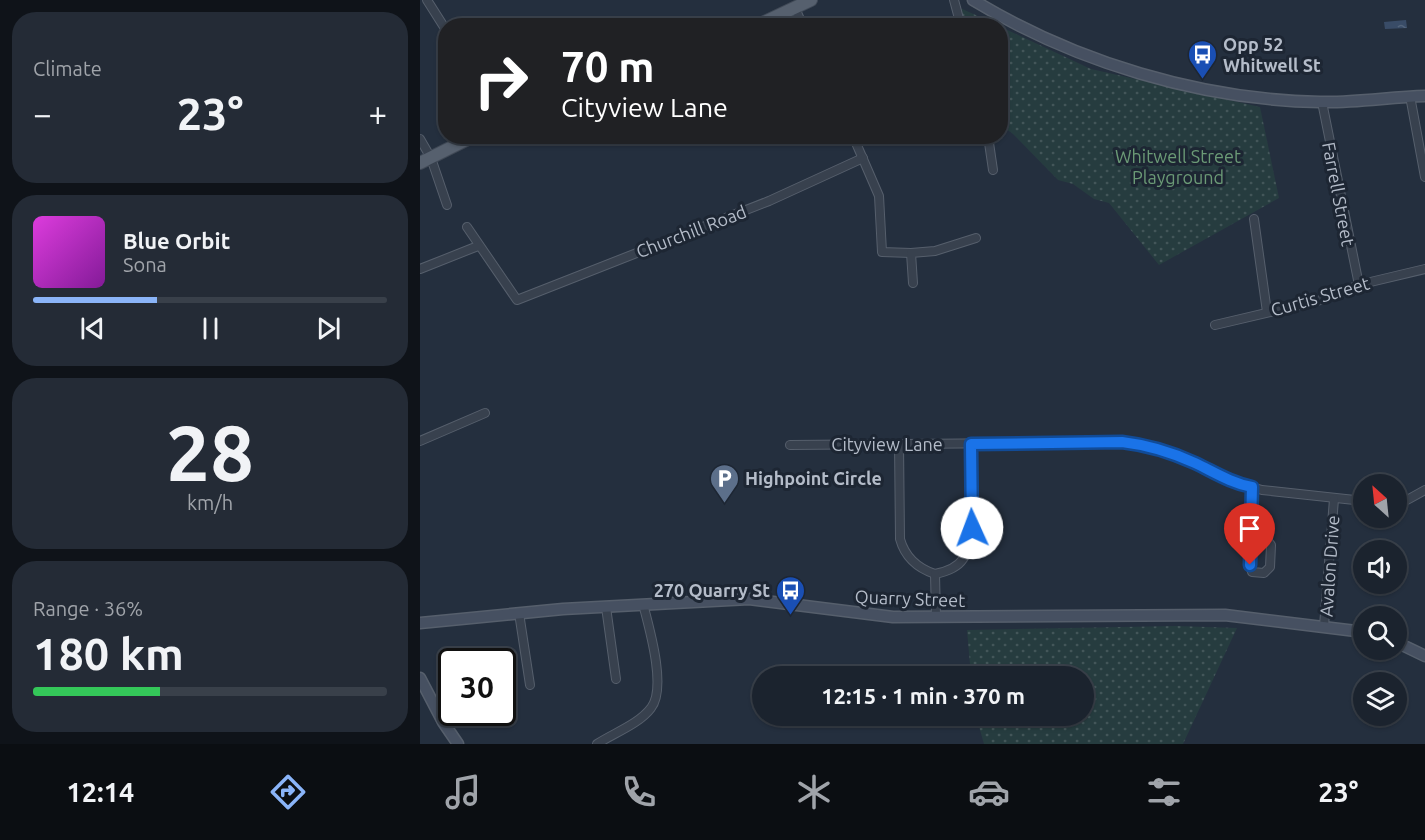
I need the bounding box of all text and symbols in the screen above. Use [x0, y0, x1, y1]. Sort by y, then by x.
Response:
place label: Opp 52 Whitwell St [1223, 34, 1321, 75]
bus stop icon: Opp 52 Whitwell St [1186, 38, 1218, 80]
icon: right [462, 42, 540, 120]
text: 70 m [561, 43, 655, 90]
text: Climate [33, 57, 102, 80]
text: 23° [177, 88, 243, 139]
text: Cityview Lane [561, 92, 728, 122]
text: − [33, 95, 52, 132]
text: + [368, 95, 387, 132]
street label: Farrell Street [1319, 140, 1359, 248]
park label: Whitwell Street Playground [1115, 146, 1241, 187]
street label: Churchill Road [633, 201, 749, 261]
text: Blue Orbit [123, 228, 230, 253]
text: Sona [123, 253, 167, 276]
street label: Curtis Street [1268, 272, 1372, 320]
icon: previous [76, 312, 109, 345]
icon: pause [194, 312, 227, 345]
icon: next [312, 312, 345, 345]
text: 28 [166, 408, 254, 496]
street label: Cityview Lane [831, 434, 943, 454]
parking icon: Highpoint Circle [708, 462, 740, 504]
place label: Highpoint Circle [745, 468, 882, 488]
north arrow [1353, 474, 1407, 528]
map controls [1353, 474, 1407, 726]
text: km/h [187, 491, 233, 514]
position arrow [940, 496, 1004, 560]
pin [1224, 503, 1275, 565]
icon: arrive [1233, 512, 1266, 545]
street label: Avalon Drive [1315, 515, 1343, 617]
button: sound [1353, 540, 1407, 594]
bus stop icon: 270 Quarry St [775, 574, 807, 616]
place label: 270 Quarry St [654, 580, 770, 600]
street label: Quarry Street [854, 586, 966, 611]
text: Range · 36% [33, 597, 143, 620]
button: search [1353, 606, 1407, 660]
text: 180 km [33, 628, 184, 679]
speed limit sign: 30 [438, 648, 516, 726]
button: layers [1353, 672, 1407, 726]
text: 12:15 · 1 min · 370 m [821, 683, 1025, 708]
icon: directions [267, 771, 309, 813]
icon: music [442, 771, 484, 813]
icon: phone [618, 771, 660, 813]
icon: climate [793, 771, 835, 813]
icon: car [968, 771, 1010, 813]
icon: filters [1143, 771, 1185, 813]
text: 12:14 [67, 777, 134, 807]
text: 23° [1318, 777, 1358, 807]

